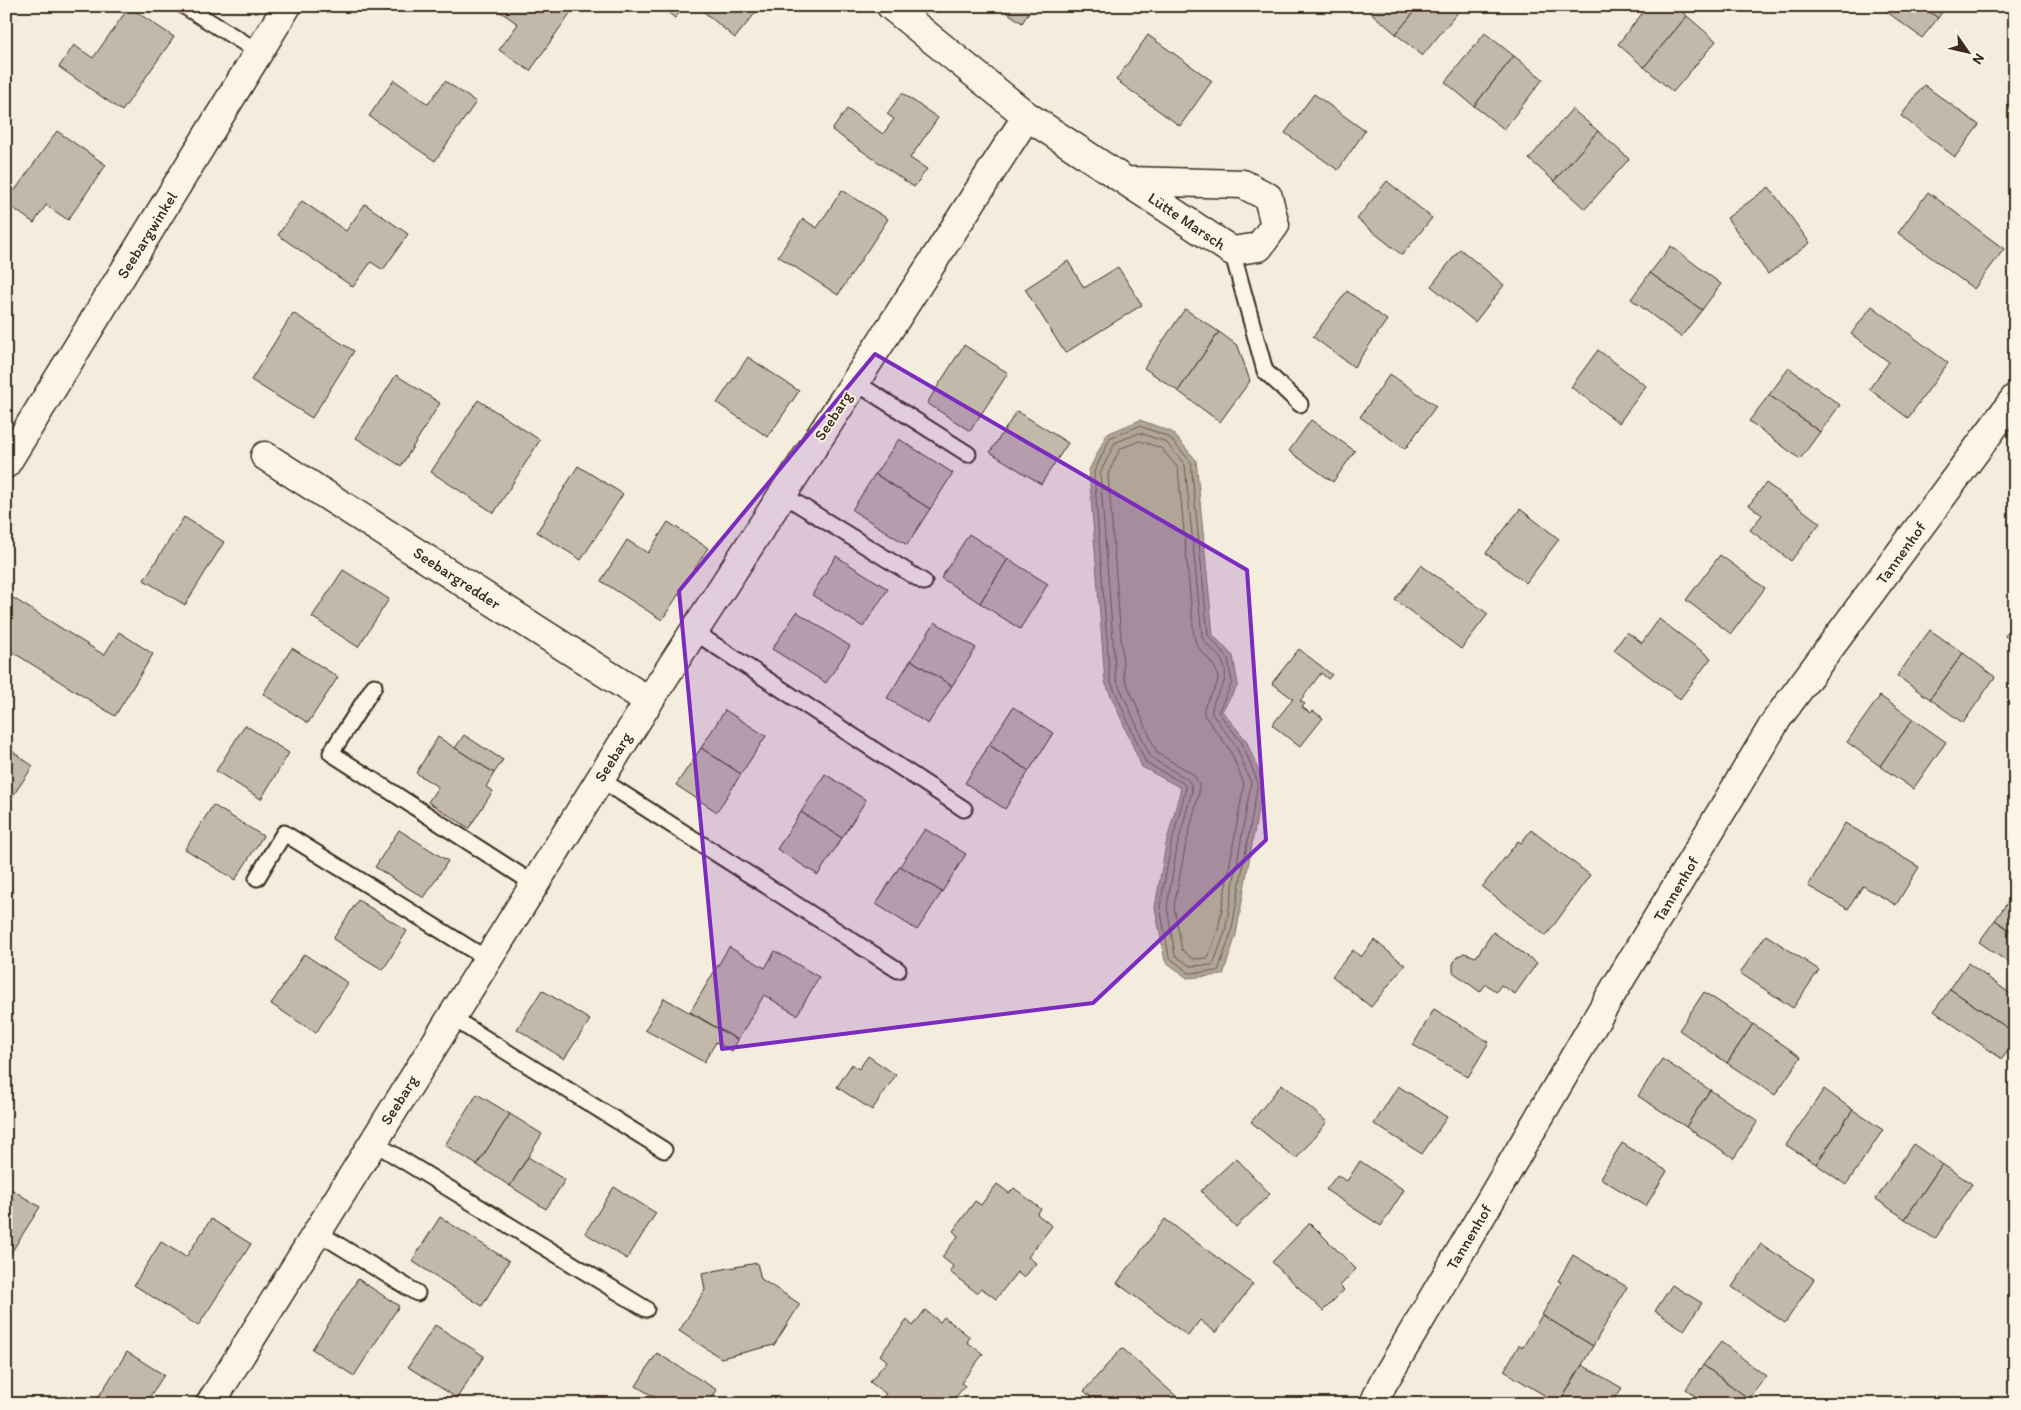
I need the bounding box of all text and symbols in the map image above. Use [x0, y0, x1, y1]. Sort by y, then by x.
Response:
north arrow [1944, 28, 1994, 78]
text: N [1969, 50, 1988, 68]
street label: Seebargwinkel [113, 188, 182, 282]
street label: Lütte Marsch [1144, 188, 1230, 254]
street label: Seebarg [810, 387, 856, 444]
street label: Tannenhof [1872, 518, 1930, 588]
street label: Seebargredder [410, 543, 505, 614]
street label: Seebarg [590, 728, 636, 785]
street label: Tannenhof [1649, 853, 1703, 925]
street label: Seebarg [376, 1071, 422, 1128]
street label: Tannenhof [1442, 1201, 1496, 1273]

